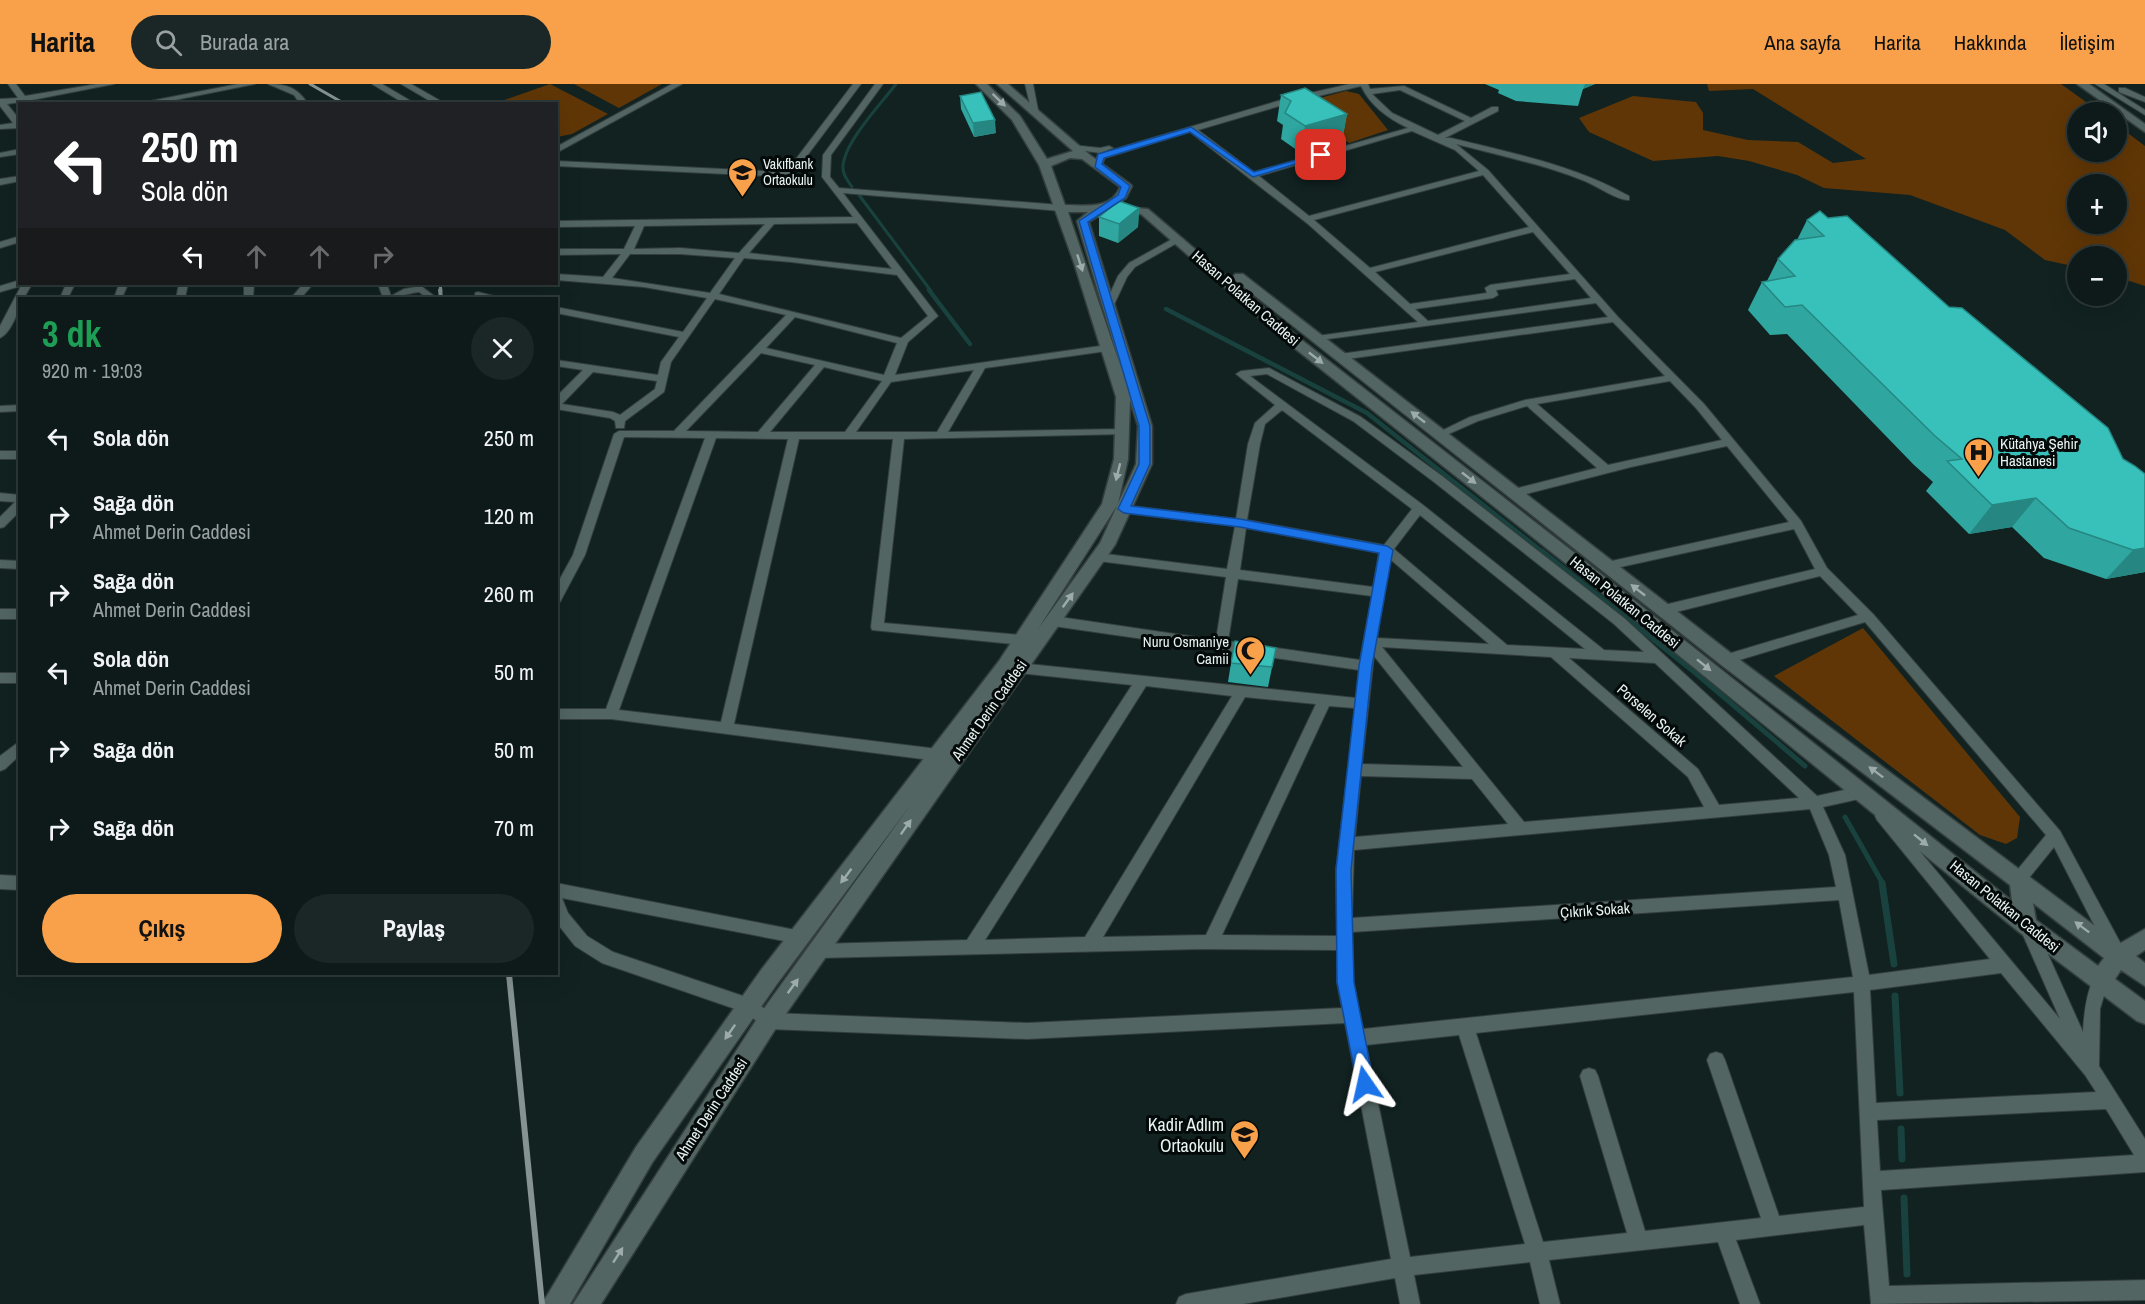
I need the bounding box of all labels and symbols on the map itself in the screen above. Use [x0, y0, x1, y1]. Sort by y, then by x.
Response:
one-way arrow [991, 93, 1005, 107]
pin [1295, 129, 1346, 180]
place label: Vakıfbank Ortaokulu [763, 155, 813, 189]
school or university icon: Vakıfbank Ortaokulu [726, 156, 758, 198]
street label: Hasan Polatkan Caddesi [1188, 245, 1304, 351]
one-way arrow [1076, 254, 1085, 272]
one-way arrow [1308, 351, 1324, 364]
one-way arrow [1411, 412, 1426, 424]
place label: Kütahya Şehir Hastanesi [2000, 433, 2078, 471]
hospital icon: Kütahya Şehir Hastanesi [1963, 436, 1995, 478]
one-way arrow [1112, 463, 1122, 481]
one-way arrow [1461, 472, 1477, 485]
street label: Hasan Polatkan Caddesi [1566, 551, 1684, 653]
one-way arrow [1630, 583, 1646, 596]
one-way arrow [1062, 592, 1074, 608]
place label: Nuru Osmaniye Camii [1143, 631, 1229, 669]
mosque icon: Nuru Osmaniye Camii [1234, 634, 1266, 676]
street label: Ahmet Derin Caddesi [946, 656, 1032, 765]
one-way arrow [1696, 659, 1712, 672]
street label: Porselen Sokak [1613, 679, 1692, 752]
one-way arrow [1869, 766, 1884, 778]
one-way arrow [900, 819, 912, 835]
one-way arrow [1914, 833, 1929, 845]
street label: Hasan Polatkan Caddesi [1946, 855, 2064, 957]
one-way arrow [841, 868, 853, 883]
street label: Çıkrık Sokak [1559, 897, 1631, 923]
one-way arrow [2075, 922, 2090, 934]
one-way arrow [787, 978, 799, 994]
one-way arrow [724, 1024, 736, 1040]
position arrow [1333, 1052, 1397, 1116]
street label: Ahmet Derin Caddesi [669, 1054, 752, 1165]
place label: Kadir Adlım Ortaokulu [1148, 1112, 1224, 1158]
school or university icon: Kadir Adlım Ortaokulu [1229, 1118, 1261, 1160]
one-way arrow [612, 1247, 623, 1263]

